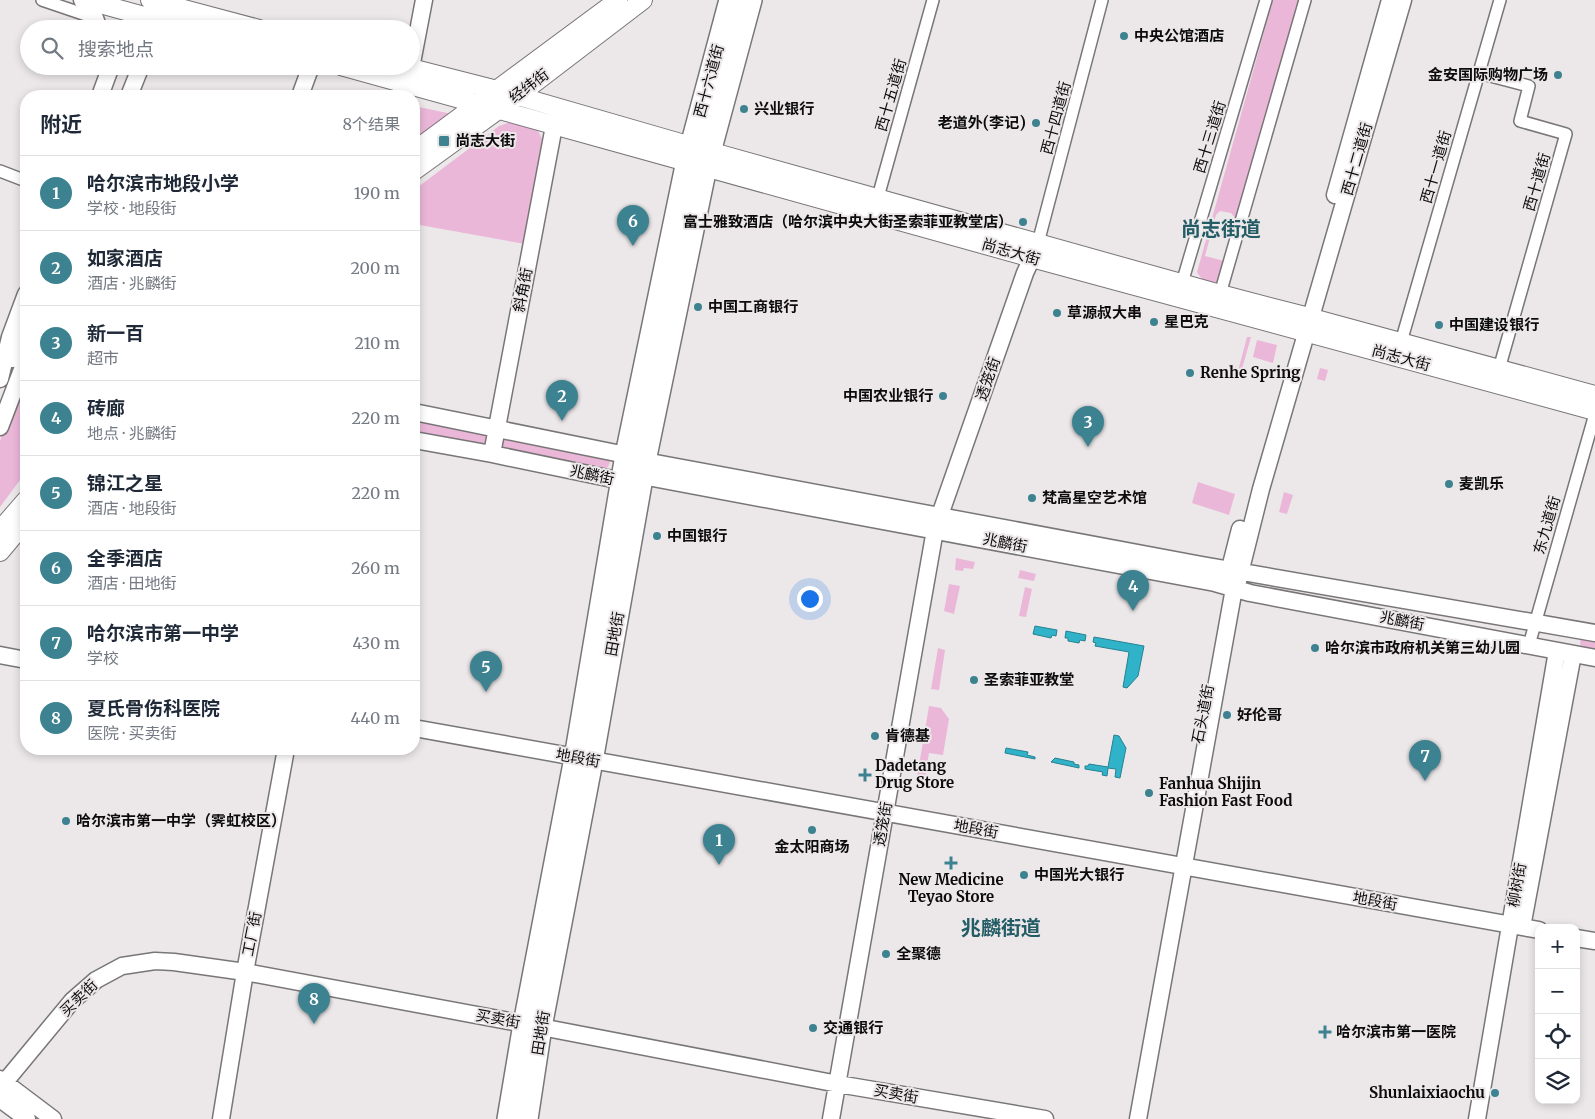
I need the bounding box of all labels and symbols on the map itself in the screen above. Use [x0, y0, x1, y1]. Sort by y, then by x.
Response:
place label: 中央公馆酒店 [1134, 26, 1224, 45]
marker: 中央公馆酒店 [1118, 30, 1130, 42]
street label: 西十六道街 [690, 42, 727, 120]
street label: 西十五道街 [871, 56, 910, 134]
street label: 经纬街 [505, 64, 552, 107]
place label: 金安国际购物广场 [1428, 65, 1548, 84]
marker: 金安国际购物广场 [1552, 69, 1564, 81]
street label: 西十四道街 [1037, 79, 1074, 157]
street label: 西十三道街 [1189, 98, 1230, 176]
place label: 兴业银行 [754, 99, 814, 118]
marker: 兴业银行 [738, 103, 750, 115]
place label: 老道外(李记) [938, 113, 1026, 132]
marker: 老道外(李记) [1030, 117, 1042, 129]
street label: 西十二道街 [1337, 120, 1376, 198]
street label: 西十一道街 [1416, 128, 1455, 206]
place label: 尚志大街 [455, 131, 515, 150]
marker: 尚志大街 [437, 134, 451, 148]
street label: 西十道街 [1519, 150, 1554, 213]
pin: 6 [617, 205, 649, 246]
place label: 富士雅致酒店（哈尔滨中央大街圣索菲亚教堂店） [683, 212, 1013, 231]
marker: 富士雅致酒店（哈尔滨中央大街圣索菲亚教堂店） [1017, 216, 1029, 228]
district label: 尚志街道 [1181, 216, 1261, 241]
street label: 尚志大街 [980, 234, 1043, 269]
street label: 斜角街 [509, 266, 536, 314]
place label: 中国工商银行 [708, 297, 798, 316]
marker: 中国工商银行 [692, 301, 704, 313]
place label: 草源叔大串 [1067, 303, 1142, 322]
marker: 草源叔大串 [1051, 307, 1063, 319]
place label: 星巴克 [1164, 312, 1209, 331]
place label: 中国建设银行 [1449, 315, 1539, 334]
marker: 星巴克 [1148, 316, 1160, 328]
marker: 中国建设银行 [1433, 319, 1445, 331]
street label: 尚志大街 [1370, 341, 1433, 374]
street label: 透笼街 [971, 354, 1004, 403]
place label: Renhe Spring [1200, 363, 1301, 382]
marker: Renhe Spring [1184, 367, 1196, 379]
pin: 2 [546, 380, 578, 421]
place label: 中国农业银行 [843, 386, 933, 405]
marker: 中国农业银行 [937, 390, 949, 402]
pin: 3 [1072, 406, 1104, 447]
street label: 兆麟街 [568, 461, 616, 488]
place label: 麦凯乐 [1459, 474, 1504, 493]
marker: 麦凯乐 [1443, 478, 1455, 490]
place label: 梵高星空艺术馆 [1042, 488, 1147, 507]
marker: 梵高星空艺术馆 [1026, 492, 1038, 504]
street label: 东九道街 [1529, 493, 1564, 556]
place label: 中国银行 [667, 526, 727, 545]
street label: 兆麟街 [981, 529, 1029, 556]
marker: 中国银行 [651, 530, 663, 542]
pin: 4 [1117, 570, 1149, 611]
your location [797, 586, 823, 612]
street label: 兆麟街 [1378, 607, 1426, 634]
street label: 田地街 [601, 610, 628, 658]
place label: 哈尔滨市政府机关第三幼儿园 [1325, 638, 1520, 657]
marker: 哈尔滨市政府机关第三幼儿园 [1309, 642, 1321, 654]
pin: 5 [470, 651, 502, 692]
place label: 圣索菲亚教堂 [984, 670, 1074, 689]
marker: 圣索菲亚教堂 [968, 674, 980, 686]
street label: 石头道街 [1187, 683, 1218, 745]
place label: 好伦哥 [1237, 705, 1282, 724]
marker: 好伦哥 [1221, 709, 1233, 721]
place label: 肯德基 [885, 726, 930, 745]
marker: 肯德基 [869, 730, 881, 742]
pin: 7 [1409, 740, 1441, 781]
street label: 地段街 [554, 744, 602, 771]
place label: Dadetang Drug Store [875, 756, 954, 792]
marker: Dadetang Drug Store [859, 769, 871, 781]
place label: Fanhua Shijin Fashion Fast Food [1159, 774, 1292, 810]
marker: Fanhua Shijin Fashion Fast Food [1143, 787, 1155, 799]
street label: 透笼街 [869, 800, 896, 848]
place label: 哈尔滨市第一中学（霁虹校区） [76, 811, 286, 830]
marker: 哈尔滨市第一中学（霁虹校区） [60, 815, 72, 827]
street label: 地段街 [952, 815, 1000, 842]
pin: 1 [703, 824, 735, 865]
marker: 金太阳商场 [806, 824, 818, 836]
place label: 金太阳商场 [774, 837, 850, 856]
marker: New Medicine Teyao Store [945, 857, 957, 869]
street label: 柳树街 [1503, 861, 1530, 909]
place label: 中国光大银行 [1034, 865, 1124, 884]
marker: 中国光大银行 [1018, 869, 1030, 881]
place label: New Medicine Teyao Store [898, 870, 1004, 906]
street label: 地段街 [1351, 887, 1399, 914]
street label: 工厂街 [238, 910, 265, 958]
district label: 兆麟街道 [961, 915, 1041, 940]
place label: 全聚德 [896, 944, 941, 963]
marker: 全聚德 [880, 948, 892, 960]
street label: 买卖街 [56, 975, 101, 1020]
pin: 8 [298, 983, 330, 1024]
street label: 买卖街 [474, 1005, 522, 1032]
street label: 田地街 [528, 1009, 553, 1057]
place label: 交通银行 [823, 1018, 883, 1037]
marker: 交通银行 [807, 1022, 819, 1034]
place label: 哈尔滨市第一医院 [1336, 1022, 1456, 1041]
marker: 哈尔滨市第一医院 [1318, 1025, 1332, 1039]
street label: 买卖街 [872, 1080, 920, 1107]
place label: Shunlaixiaochu [1369, 1083, 1485, 1102]
marker: Shunlaixiaochu [1489, 1087, 1501, 1099]

